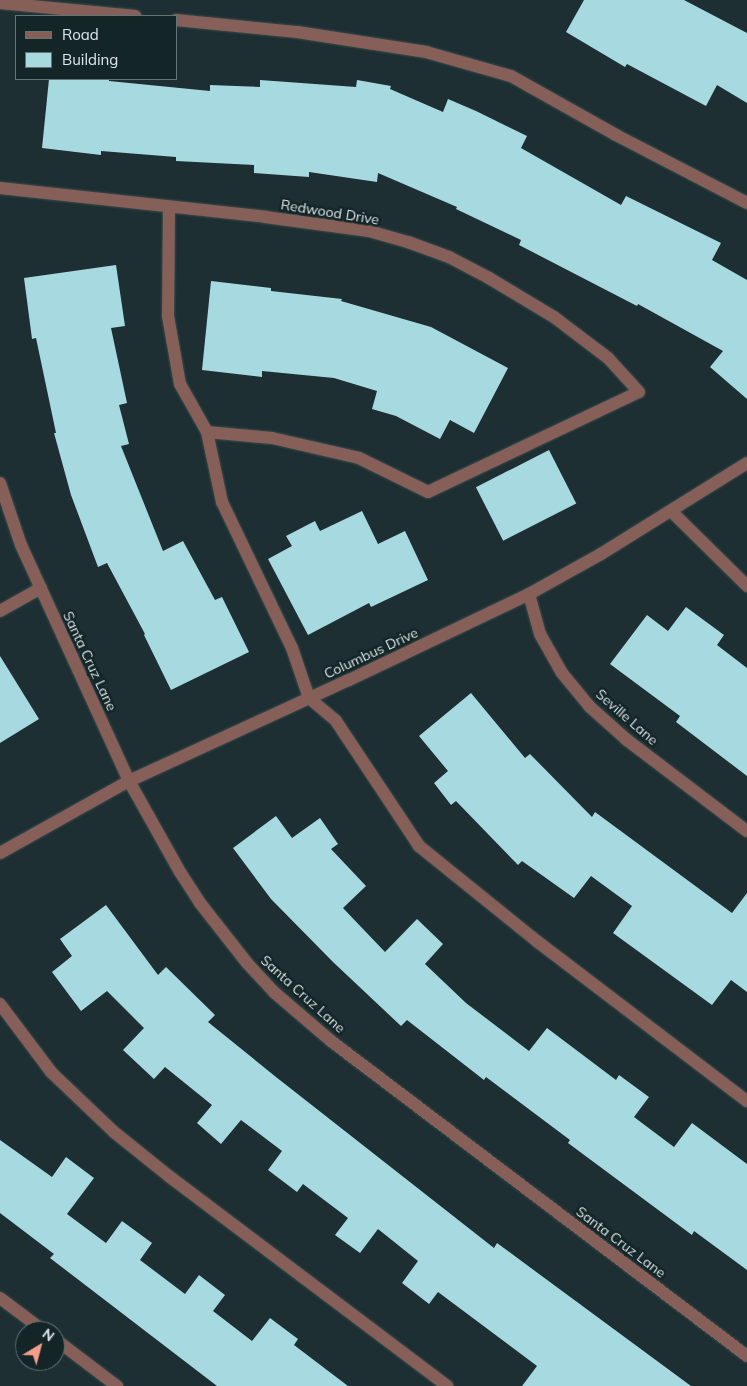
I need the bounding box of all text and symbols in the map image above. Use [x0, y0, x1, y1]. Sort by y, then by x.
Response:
legend [15, 15, 178, 80]
text: Road [62, 25, 99, 44]
text: Building [62, 50, 118, 69]
street label: Redwood Drive [280, 196, 380, 228]
street label: Santa Cruz Lane [60, 609, 120, 713]
street label: Columbus Drive [321, 624, 421, 682]
street label: Seville Lane [593, 685, 661, 749]
street label: Santa Cruz Lane [257, 952, 349, 1036]
street label: Santa Cruz Lane [573, 1203, 669, 1281]
north arrow [15, 1321, 65, 1371]
text: N [39, 1324, 58, 1345]

